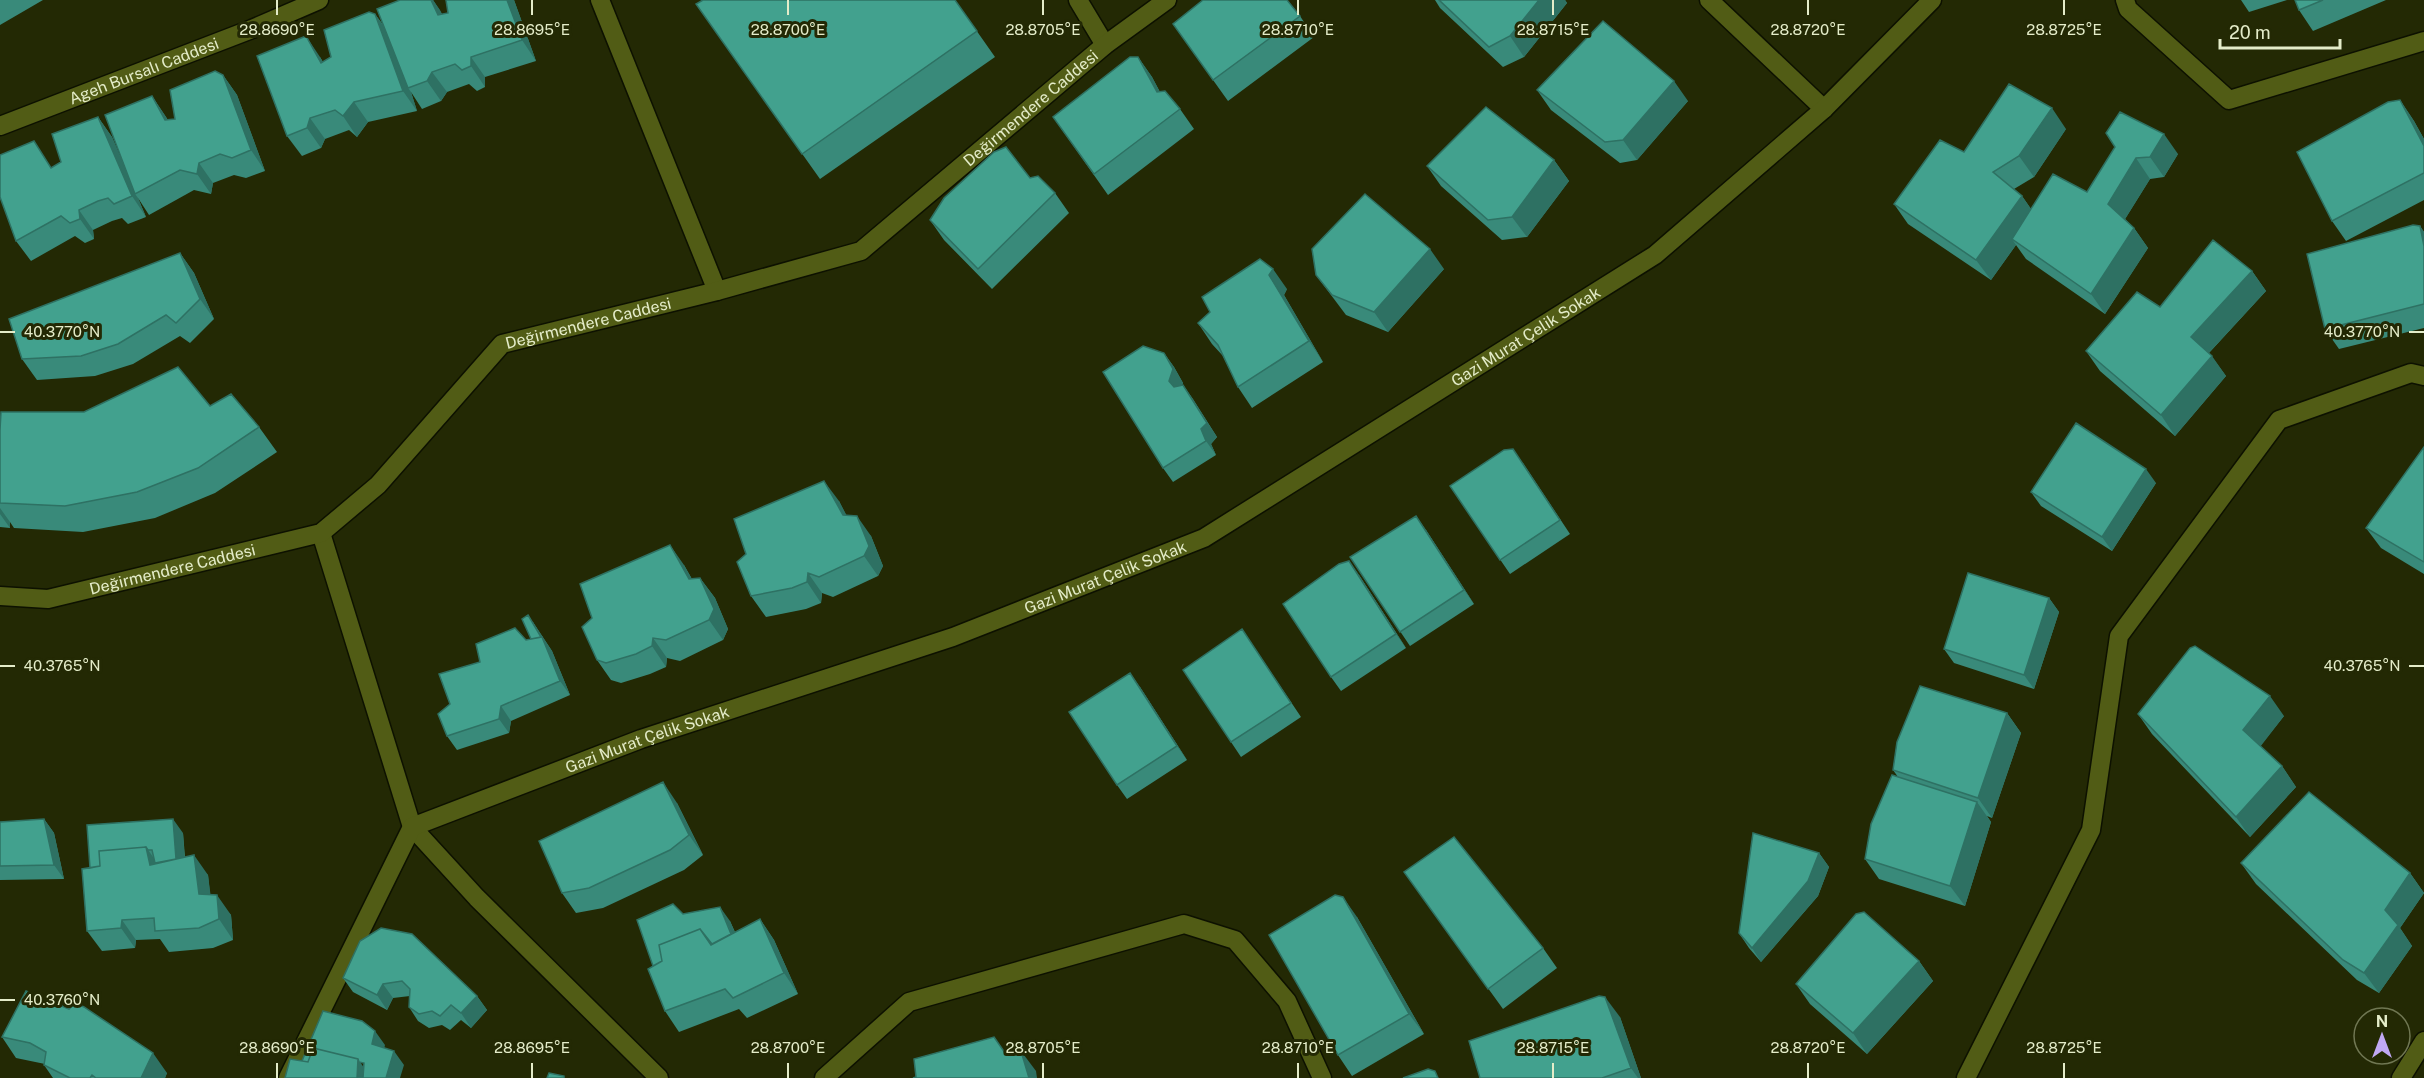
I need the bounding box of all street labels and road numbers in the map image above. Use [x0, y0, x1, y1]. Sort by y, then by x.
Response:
street label: Ageh Bursalı Caddesi [66, 34, 221, 109]
street label: Değirmendere Caddesi [960, 46, 1102, 170]
street label: Gazi Murat Çelik Sokak [1448, 283, 1604, 391]
street label: Değirmendere Caddesi [503, 294, 673, 353]
street label: Gazi Murat Çelik Sokak [1022, 537, 1189, 618]
street label: Değirmendere Caddesi [88, 540, 257, 599]
street label: Gazi Murat Çelik Sokak [563, 702, 732, 777]

